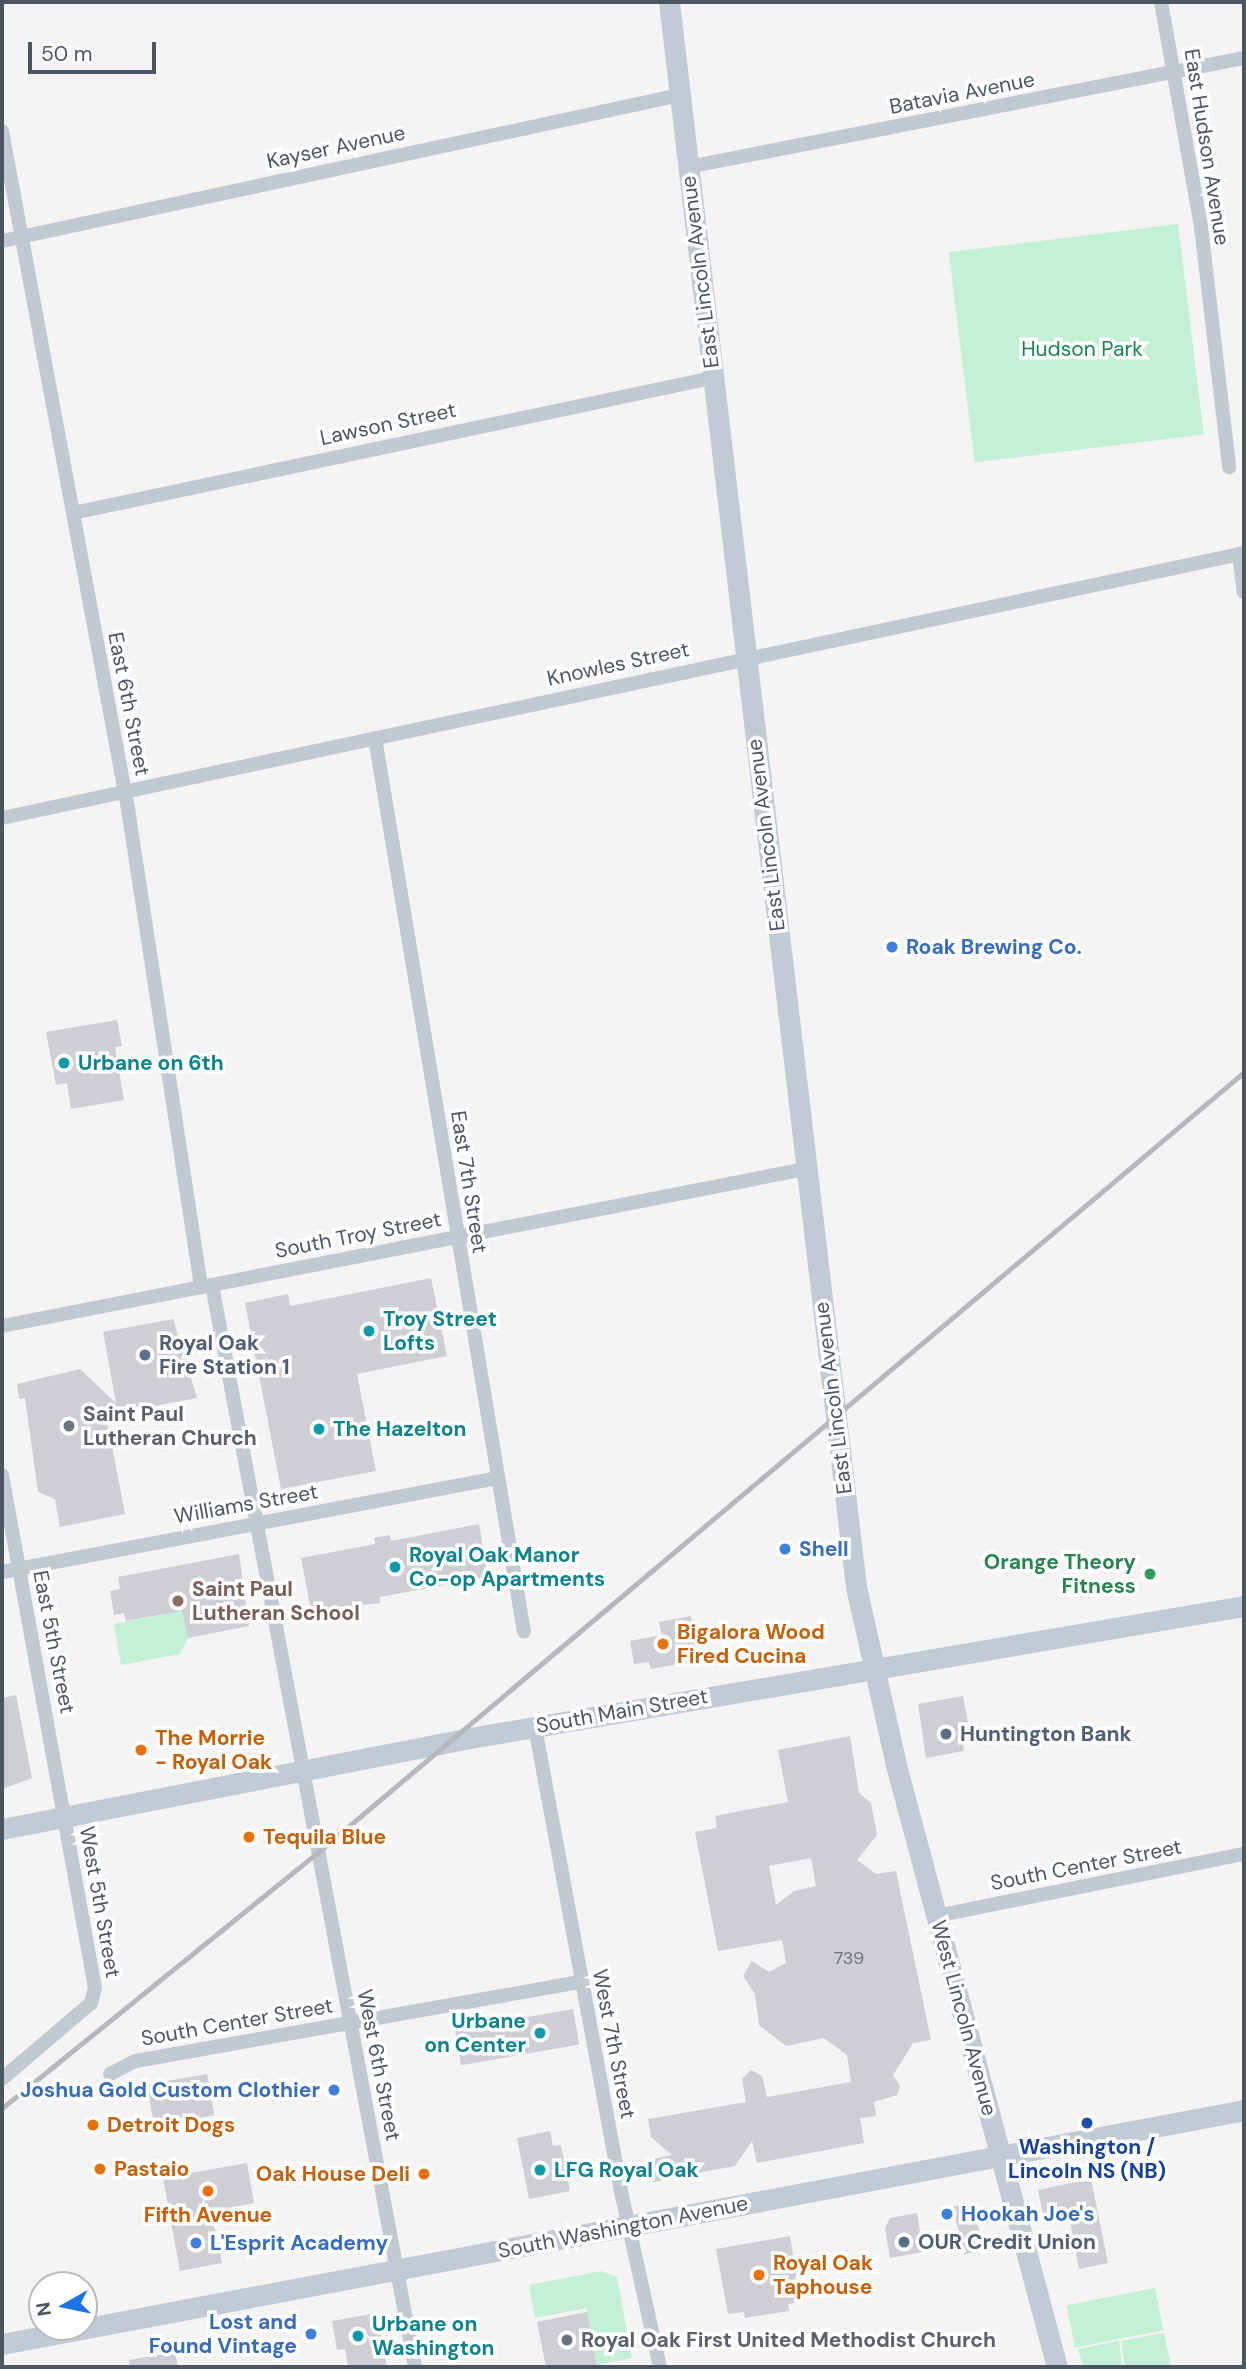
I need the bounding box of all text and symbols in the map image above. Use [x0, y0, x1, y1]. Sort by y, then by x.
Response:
scale bar [32, 28, 159, 72]
text: 50 m [41, 40, 92, 68]
street label: East Hudson Avenue [1179, 47, 1235, 247]
street label: Batavia Avenue [887, 67, 1037, 119]
street label: Kayser Avenue [264, 120, 408, 174]
street label: East Lincoln Avenue [676, 174, 724, 370]
park label: Hudson Park [1021, 336, 1143, 362]
street label: Lawson Street [318, 397, 458, 451]
street label: East 6th Street [103, 630, 155, 778]
street label: Knowles Street [545, 637, 691, 691]
street label: East Lincoln Avenue [742, 737, 790, 933]
place label: Roak Brewing Co. [906, 934, 1082, 960]
marker: Roak Brewing Co. [884, 939, 900, 955]
place label: Urbane on 6th [78, 1050, 224, 1076]
marker: Urbane on 6th [56, 1055, 72, 1071]
street label: East 7th Street [445, 1109, 493, 1255]
street label: South Troy Street [273, 1207, 443, 1263]
street label: East Lincoln Avenue [809, 1300, 857, 1496]
place label: Troy Street Lofts [383, 1306, 497, 1356]
marker: Troy Street Lofts [361, 1323, 377, 1339]
place label: Royal Oak Fire Station 1 [159, 1330, 290, 1380]
marker: Royal Oak Fire Station 1 [137, 1347, 153, 1363]
place label: Saint Paul Lutheran Church [83, 1401, 257, 1451]
place label: The Hazelton [333, 1416, 467, 1442]
marker: Saint Paul Lutheran Church [61, 1418, 77, 1434]
marker: The Hazelton [311, 1421, 327, 1437]
street label: Williams Street [172, 1479, 320, 1529]
place label: Shell [799, 1536, 849, 1562]
marker: Shell [777, 1541, 793, 1557]
place label: Royal Oak Manor Co-op Apartments [409, 1542, 605, 1592]
place label: Orange Theory Fitness [984, 1549, 1136, 1599]
marker: Royal Oak Manor Co-op Apartments [387, 1559, 403, 1575]
marker: Orange Theory Fitness [1142, 1566, 1158, 1582]
street label: East 5th Street [28, 1568, 80, 1716]
place label: Saint Paul Lutheran School [192, 1576, 360, 1626]
marker: Saint Paul Lutheran School [170, 1593, 186, 1609]
place label: Bigalora Wood Fired Cucina [677, 1619, 825, 1669]
marker: Bigalora Wood Fired Cucina [655, 1636, 671, 1652]
street label: South Main Street [534, 1683, 710, 1739]
place label: Huntington Bank [960, 1721, 1132, 1747]
place label: The Morrie - Royal Oak [155, 1725, 272, 1775]
marker: Huntington Bank [938, 1726, 954, 1742]
marker: The Morrie - Royal Oak [133, 1742, 149, 1758]
street label: West 5th Street [74, 1824, 126, 1980]
place label: Tequila Blue [263, 1824, 386, 1850]
marker: Tequila Blue [241, 1829, 257, 1845]
street label: South Center Street [988, 1834, 1184, 1896]
street label: West Lincoln Avenue [926, 1917, 1002, 2119]
house number: 739 [834, 1947, 864, 1969]
street label: West 7th Street [587, 1967, 641, 2121]
street label: West 6th Street [352, 1987, 406, 2143]
street label: South Center Street [139, 1993, 335, 2051]
place label: Urbane on Center [424, 2008, 526, 2058]
marker: Urbane on Center [532, 2025, 548, 2041]
place label: Joshua Gold Custom Clothier [20, 2077, 320, 2103]
marker: Joshua Gold Custom Clothier [326, 2082, 342, 2098]
place label: Detroit Dogs [107, 2112, 235, 2138]
marker: Washington / Lincoln NS (NB) [1079, 2115, 1095, 2131]
marker: Detroit Dogs [85, 2117, 101, 2133]
place label: Washington / Lincoln NS (NB) [1008, 2134, 1166, 2184]
place label: Pastaio [114, 2156, 189, 2182]
place label: LFG Royal Oak [554, 2157, 699, 2183]
marker: Pastaio [92, 2161, 108, 2177]
place label: Oak House Deli [256, 2161, 410, 2187]
marker: LFG Royal Oak [532, 2162, 548, 2178]
marker: Oak House Deli [416, 2166, 432, 2182]
marker: Fifth Avenue [200, 2183, 216, 2199]
street label: South Washington Avenue [496, 2190, 750, 2264]
place label: Hookah Joe's [961, 2201, 1095, 2227]
place label: Fifth Avenue [144, 2202, 272, 2228]
marker: Hookah Joe's [939, 2206, 955, 2222]
place label: OUR Credit Union [918, 2229, 1096, 2255]
place label: L'Esprit Academy [210, 2230, 388, 2256]
marker: OUR Credit Union [896, 2234, 912, 2250]
marker: L'Esprit Academy [188, 2235, 204, 2251]
place label: Royal Oak Taphouse [773, 2250, 873, 2300]
marker: Royal Oak Taphouse [751, 2267, 767, 2283]
north arrow [28, 2271, 98, 2341]
text: N [30, 2300, 57, 2318]
place label: Lost and Found Vintage [149, 2309, 297, 2359]
place label: Urbane on Washington [372, 2311, 494, 2361]
marker: Lost and Found Vintage [303, 2326, 319, 2342]
place label: Royal Oak First United Methodist Church [581, 2327, 996, 2353]
marker: Urbane on Washington [350, 2328, 366, 2344]
marker: Royal Oak First United Methodist Church [559, 2332, 575, 2348]

